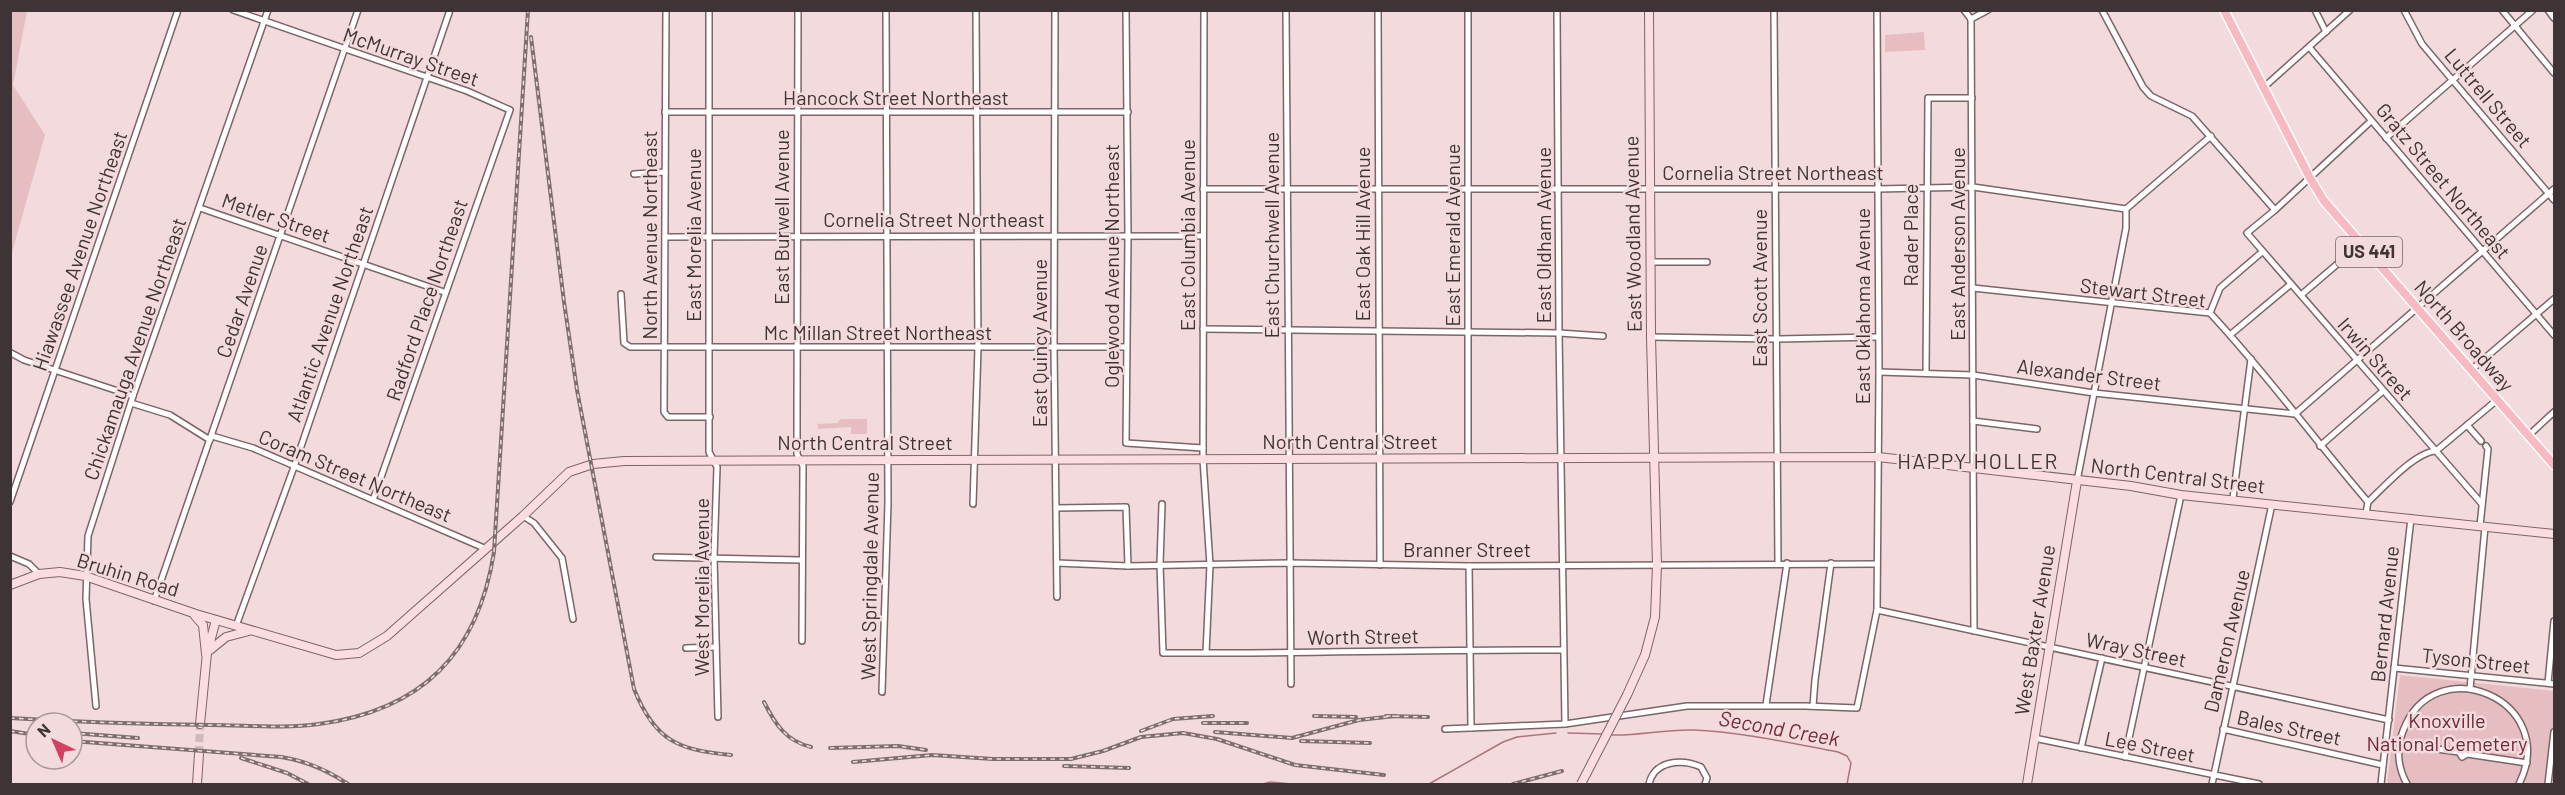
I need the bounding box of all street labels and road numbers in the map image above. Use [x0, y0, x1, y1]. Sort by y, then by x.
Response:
street label: McMurray Street [340, 22, 482, 91]
street label: Luttrell Street [2440, 43, 2537, 152]
street label: Hancock Street Northeast [783, 85, 1009, 109]
street label: Gratz Street Northeast [2372, 98, 2516, 263]
street label: Hiawassee Avenue Northeast [27, 128, 131, 374]
street label: East Burwell Avenue [769, 129, 793, 305]
street label: North Avenue Northeast [637, 130, 661, 340]
street label: East Churchwell Avenue [1259, 132, 1283, 338]
street label: East Woodland Avenue [1618, 136, 1646, 332]
street label: East Columbia Avenue [1175, 139, 1199, 331]
street label: Oglewood Avenue Northeast [1099, 144, 1123, 388]
street label: East Emerald Avenue [1440, 144, 1464, 326]
street label: East Oak Hill Avenue [1350, 147, 1374, 321]
street label: East Oldham Avenue [1531, 147, 1555, 323]
street label: East Anderson Avenue [1945, 147, 1969, 341]
street label: East Morelia Avenue [681, 148, 705, 322]
street label: Cornelia Street Northeast [1662, 160, 1884, 184]
street label: Rader Place [1898, 184, 1922, 286]
street label: Metler Street [219, 187, 334, 247]
street label: Radford Place Northeast [380, 196, 472, 404]
street label: Atlantic Avenue Northeast [281, 203, 377, 425]
street label: Cornelia Street Northeast [823, 207, 1045, 231]
street label: East Oklahoma Avenue [1850, 208, 1874, 404]
street label: East Scott Avenue [1747, 209, 1771, 367]
street label: Chickamauga Avenue Northeast [78, 214, 190, 483]
road number: US 441 [2336, 237, 2402, 267]
street label: Cedar Avenue [210, 241, 272, 361]
street label: East Quincy Avenue [1027, 259, 1051, 427]
street label: Stewart Street [2079, 272, 2208, 312]
street label: North Broadway [2410, 275, 2520, 396]
street label: Irwin Street [2333, 312, 2418, 405]
street label: Mc Millan Street Northeast [764, 320, 992, 344]
street label: Alexander Street [2016, 353, 2163, 395]
street label: Coram Street Northeast [255, 424, 455, 527]
street label: North Central Street [1262, 429, 1438, 453]
street label: North Central Street [777, 430, 953, 454]
street label: North Central Street [2090, 452, 2267, 498]
street label: West Springdale Avenue [855, 472, 883, 680]
street label: West Morelia Avenue [689, 498, 713, 676]
street label: Branner Street [1403, 537, 1531, 561]
street label: West Baxter Avenue [2009, 543, 2059, 717]
street label: Bernard Avenue [2365, 544, 2403, 683]
street label: Bruhin Road [74, 547, 182, 601]
street label: Dameron Avenue [2198, 567, 2254, 715]
street label: Worth Street [1307, 623, 1419, 649]
street label: Wray Street [2084, 627, 2189, 671]
street label: Tyson Street [2421, 642, 2532, 678]
street label: Bales Street [2235, 704, 2344, 750]
street label: Lee Street [2103, 726, 2197, 767]

